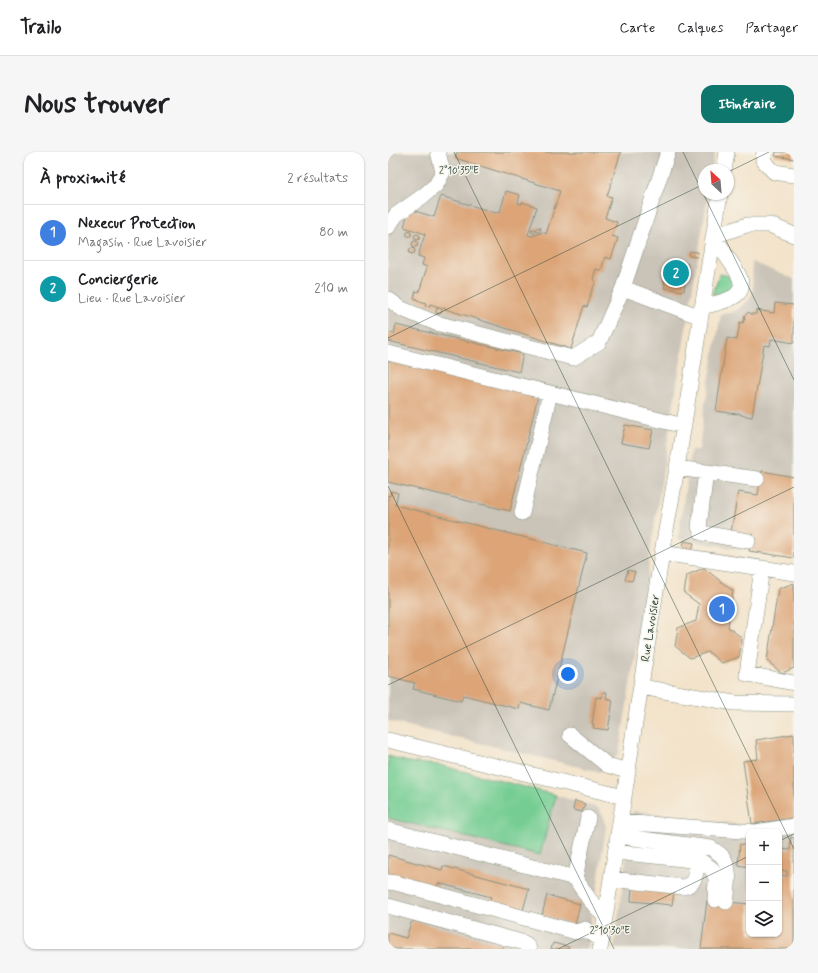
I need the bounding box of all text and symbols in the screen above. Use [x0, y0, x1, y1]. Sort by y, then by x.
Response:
text: Trailo [20, 15, 62, 40]
text: Carte [619, 19, 655, 37]
text: Calques [677, 19, 723, 37]
text: Partager [745, 19, 798, 37]
button: Itinéraire [701, 85, 794, 123]
text: Nous trouver [24, 86, 169, 123]
text: 2°10'35"E [439, 164, 479, 178]
north arrow [698, 164, 734, 200]
text: À proximité [40, 167, 125, 189]
text: 2 résultats [287, 170, 348, 187]
text: Nexecur Protection [78, 214, 195, 234]
text: 1 [50, 224, 56, 241]
text: 80 m [319, 224, 348, 241]
text: Magasin · Rue Lavoisier [78, 234, 207, 251]
pin: 2 [663, 258, 689, 288]
text: Conciergerie [78, 270, 158, 290]
text: 2 [50, 280, 56, 297]
text: 210 m [314, 280, 348, 297]
text: Lieu · Rue Lavoisier [78, 290, 185, 307]
street label: Rue Lavoisier [638, 593, 664, 663]
pin: 1 [709, 594, 735, 624]
your location [558, 664, 578, 684]
map controls [746, 829, 782, 937]
button: + [746, 829, 782, 865]
button: − [746, 865, 782, 901]
button: layers [746, 901, 782, 937]
text: 2°10'30"E [590, 924, 630, 938]

